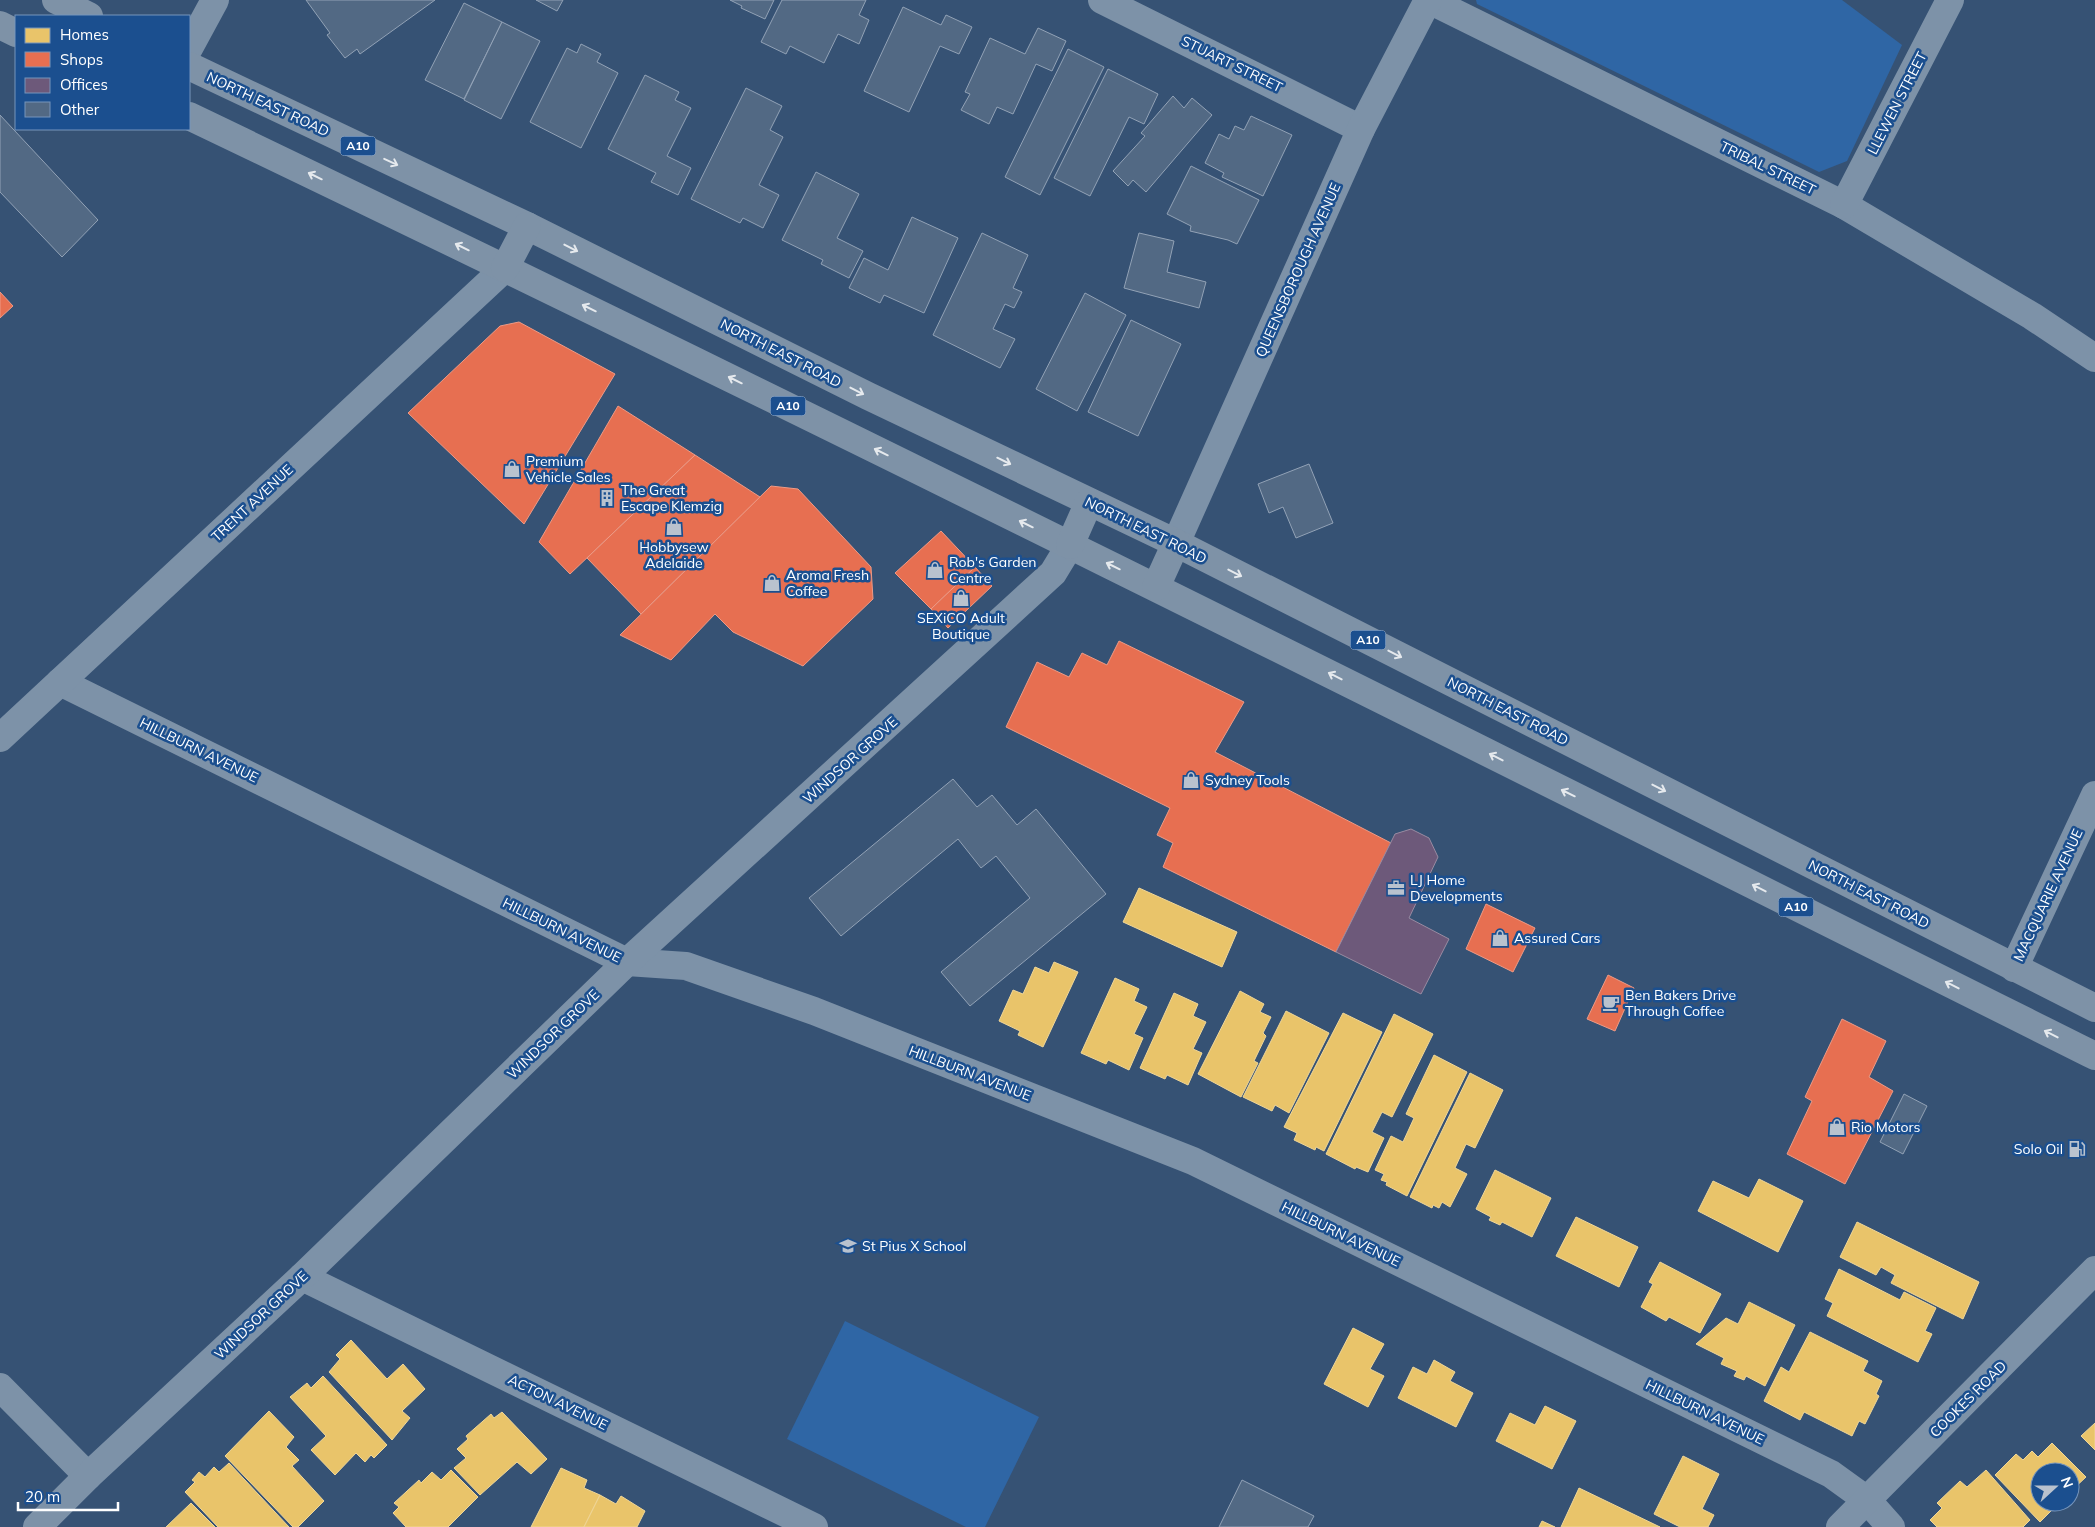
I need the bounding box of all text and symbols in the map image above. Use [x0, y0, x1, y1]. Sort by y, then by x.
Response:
legend [15, 15, 190, 130]
text: Homes [60, 25, 109, 44]
street label: STUART STREET [1178, 32, 1286, 97]
street label: LLEWEN STREET [1863, 48, 1931, 157]
text: Shops [60, 50, 103, 69]
street label: NORTH EAST ROAD [204, 68, 332, 140]
text: Offices [60, 75, 108, 94]
text: Other [60, 100, 100, 119]
road number: A10 [340, 136, 376, 156]
street label: TRIBAL STREET [1717, 137, 1819, 199]
one-way arrow [383, 158, 398, 167]
one-way arrow [308, 171, 323, 181]
street label: QUEENSBOROUGH AVENUE [1251, 180, 1345, 360]
one-way arrow [454, 241, 469, 251]
one-way arrow [563, 244, 578, 253]
one-way arrow [582, 303, 597, 313]
street label: NORTH EAST ROAD [717, 315, 845, 391]
one-way arrow [728, 375, 743, 384]
one-way arrow [850, 386, 865, 396]
road number: A10 [770, 396, 806, 416]
one-way arrow [874, 446, 889, 456]
place label: Premium Vehicle Sales [526, 452, 611, 486]
one-way arrow [996, 457, 1011, 466]
shop icon: Premium Vehicle Sales [502, 459, 522, 479]
street label: TRENT AVENUE [207, 460, 297, 546]
place label: The Great Escape Klemzig [621, 481, 722, 515]
building icon: The Great Escape Klemzig [597, 488, 617, 508]
street label: NORTH EAST ROAD [1082, 493, 1210, 567]
shop icon: Hobbysew Adelaide [664, 517, 684, 537]
one-way arrow [1019, 519, 1034, 528]
place label: Hobbysew Adelaide [639, 538, 709, 572]
place label: Rob's Garden Centre [949, 553, 1036, 587]
shop icon: Rob's Garden Centre [925, 560, 945, 580]
one-way arrow [1106, 561, 1121, 570]
place label: Aroma Fresh Coffee [786, 566, 869, 600]
one-way arrow [1227, 569, 1242, 578]
shop icon: Aroma Fresh Coffee [762, 573, 782, 593]
shop icon: SEXiCO Adult Boutique [951, 588, 971, 608]
place label: SEXiCO Adult Boutique [917, 609, 1005, 643]
road number: A10 [1350, 630, 1386, 650]
one-way arrow [1388, 650, 1403, 660]
one-way arrow [1328, 671, 1343, 681]
street label: NORTH EAST ROAD [1444, 673, 1572, 749]
street label: WINDSOR GROVE [799, 713, 901, 807]
street label: HILLBURN AVENUE [137, 714, 261, 786]
one-way arrow [1489, 752, 1504, 761]
shop icon: Sydney Tools [1181, 770, 1201, 790]
place label: Sydney Tools [1205, 771, 1290, 789]
one-way arrow [1651, 784, 1666, 793]
one-way arrow [1561, 788, 1576, 797]
street label: MACQUARIE AVENUE [2009, 826, 2087, 964]
street label: NORTH EAST ROAD [1805, 856, 1933, 932]
place label: LJ Home Developments [1410, 871, 1503, 905]
office icon: LJ Home Developments [1386, 878, 1406, 898]
one-way arrow [1752, 883, 1767, 893]
street label: HILLBURN AVENUE [500, 894, 624, 966]
road number: A10 [1778, 898, 1814, 916]
shop icon: Assured Cars [1490, 928, 1510, 948]
place label: Assured Cars [1514, 929, 1601, 947]
one-way arrow [1945, 979, 1960, 989]
street label: WINDSOR GROVE [503, 985, 603, 1083]
place label: Ben Bakers Drive Through Coffee [1625, 986, 1736, 1020]
cafe icon: Ben Bakers Drive Through Coffee [1601, 993, 1621, 1013]
one-way arrow [2044, 1029, 2059, 1039]
street label: HILLBURN AVENUE [906, 1041, 1034, 1105]
shop icon: Rio Motors [1827, 1117, 1847, 1137]
place label: Rio Motors [1851, 1118, 1920, 1136]
fuel station icon: Solo Oil [2067, 1139, 2087, 1159]
place label: Solo Oil [2014, 1140, 2063, 1158]
street label: HILLBURN AVENUE [1279, 1198, 1403, 1270]
school or university icon: St Pius X School [838, 1236, 858, 1256]
place label: St Pius X School [862, 1237, 966, 1255]
street label: WINDSOR GROVE [210, 1267, 312, 1363]
street label: COOKES ROAD [1926, 1357, 2010, 1441]
street label: ACTON AVENUE [505, 1370, 611, 1434]
street label: HILLBURN AVENUE [1643, 1376, 1767, 1448]
north arrow [2030, 1462, 2080, 1512]
text: N [2057, 1474, 2077, 1491]
scale bar [18, 1480, 118, 1512]
text: 20 m [25, 1487, 60, 1506]

